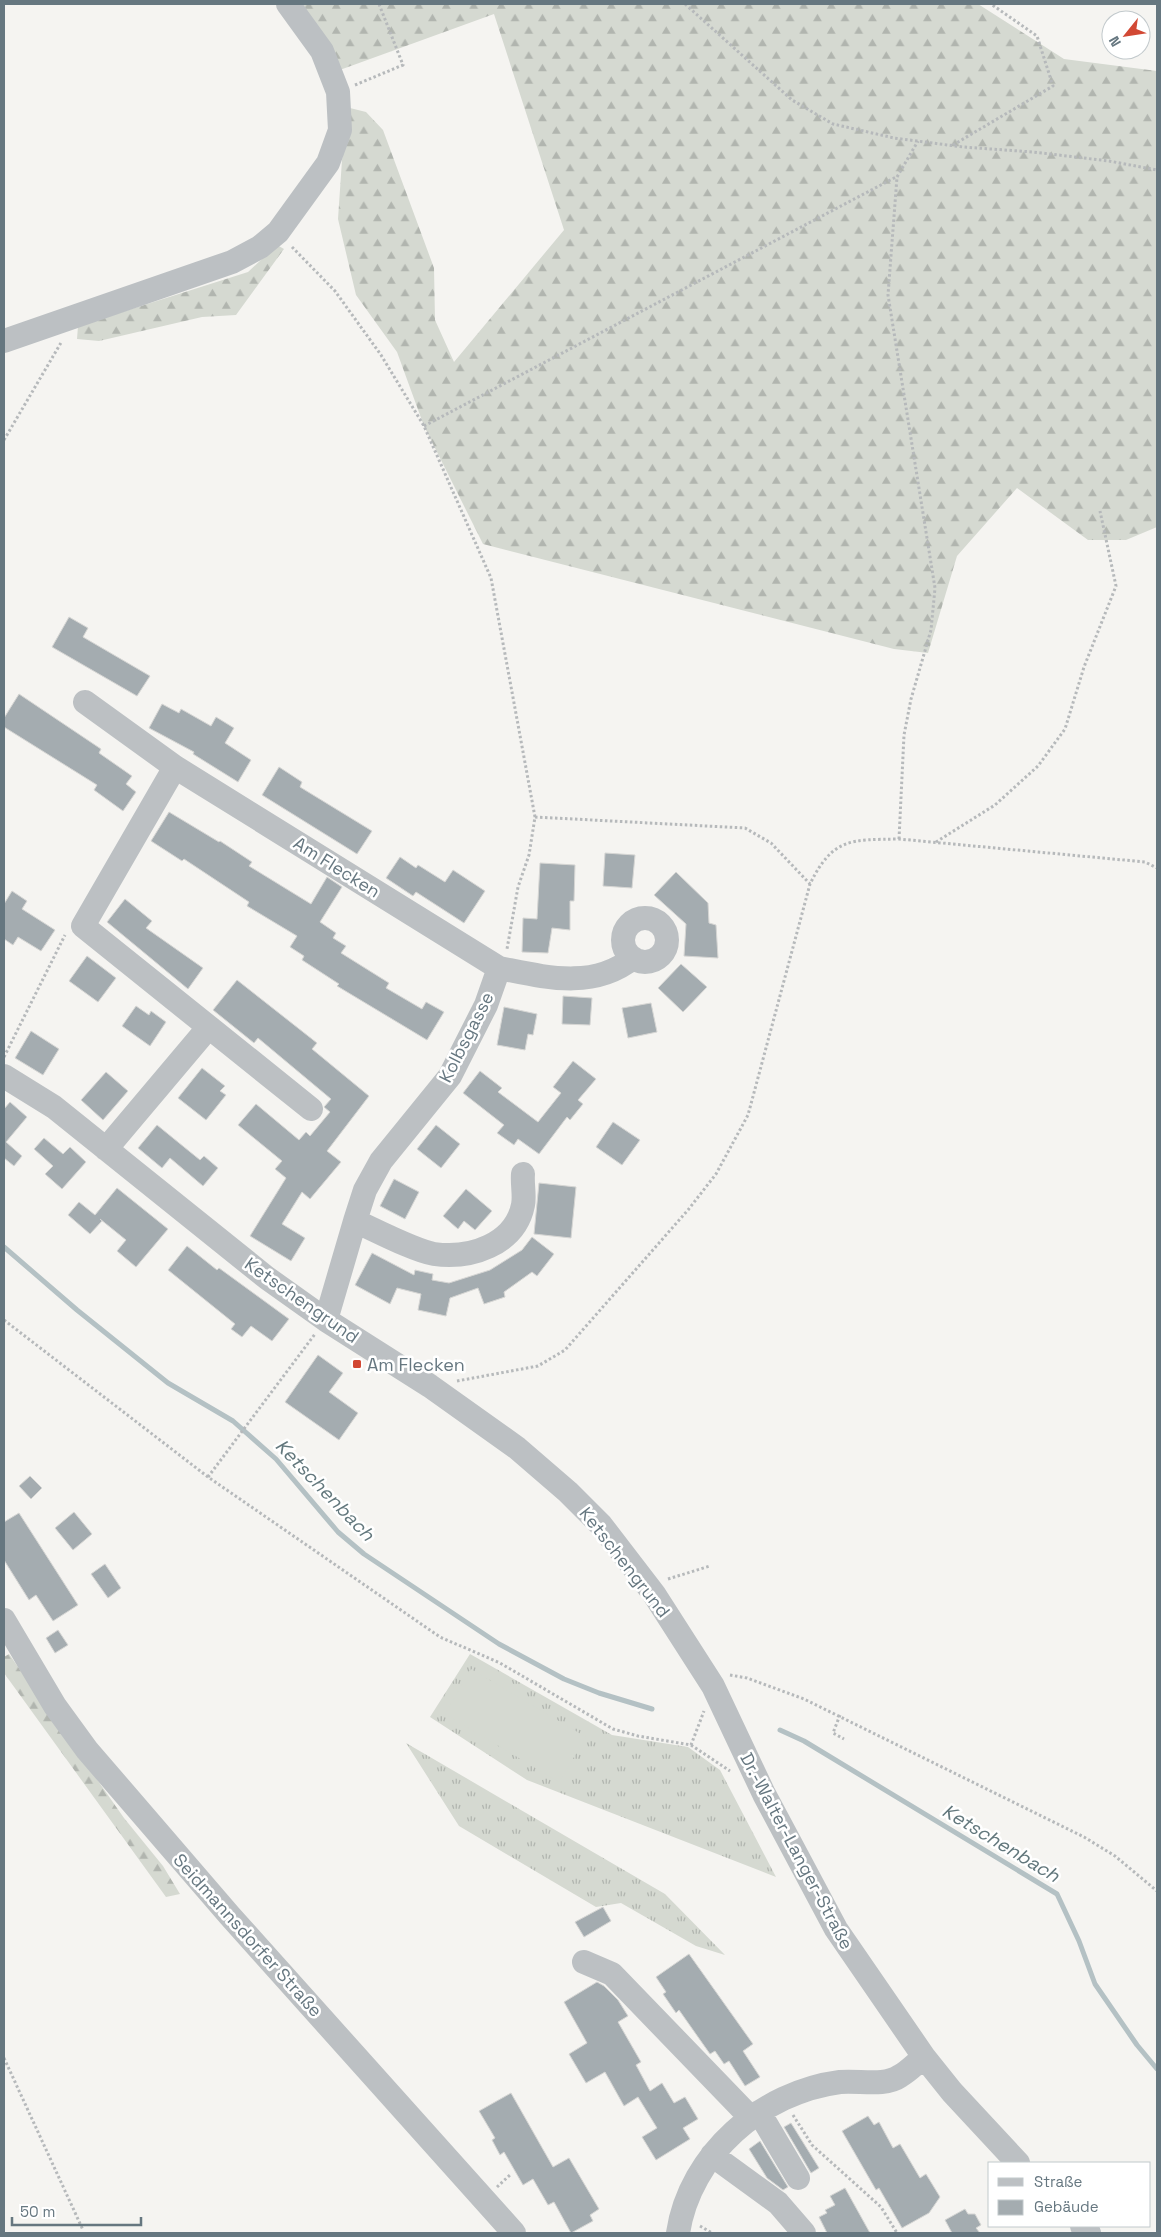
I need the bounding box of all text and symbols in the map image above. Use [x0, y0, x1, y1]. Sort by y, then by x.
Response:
north arrow [1101, 10, 1151, 60]
text: N [1105, 33, 1125, 50]
street label: Am Flecken [289, 831, 385, 903]
street label: Kolbsgasse [433, 988, 499, 1086]
street label: Ketschengrund [240, 1252, 364, 1348]
place label: Am Flecken [367, 1353, 465, 1376]
marker: Am Flecken [351, 1358, 363, 1370]
water label: Ketschenbach [270, 1434, 380, 1547]
street label: Ketschengrund [575, 1502, 675, 1622]
street label: Dr.-Walter-Langer-Straße [735, 1749, 859, 1953]
water label: Ketschenbach [938, 1798, 1065, 1888]
street label: Seidmannsdorfer Straße [168, 1848, 328, 2022]
legend [988, 2162, 1151, 2227]
text: Straße [1034, 2172, 1083, 2191]
scale bar [12, 2194, 141, 2226]
text: Gebäude [1034, 2197, 1099, 2216]
text: 50 m [20, 2202, 55, 2221]

